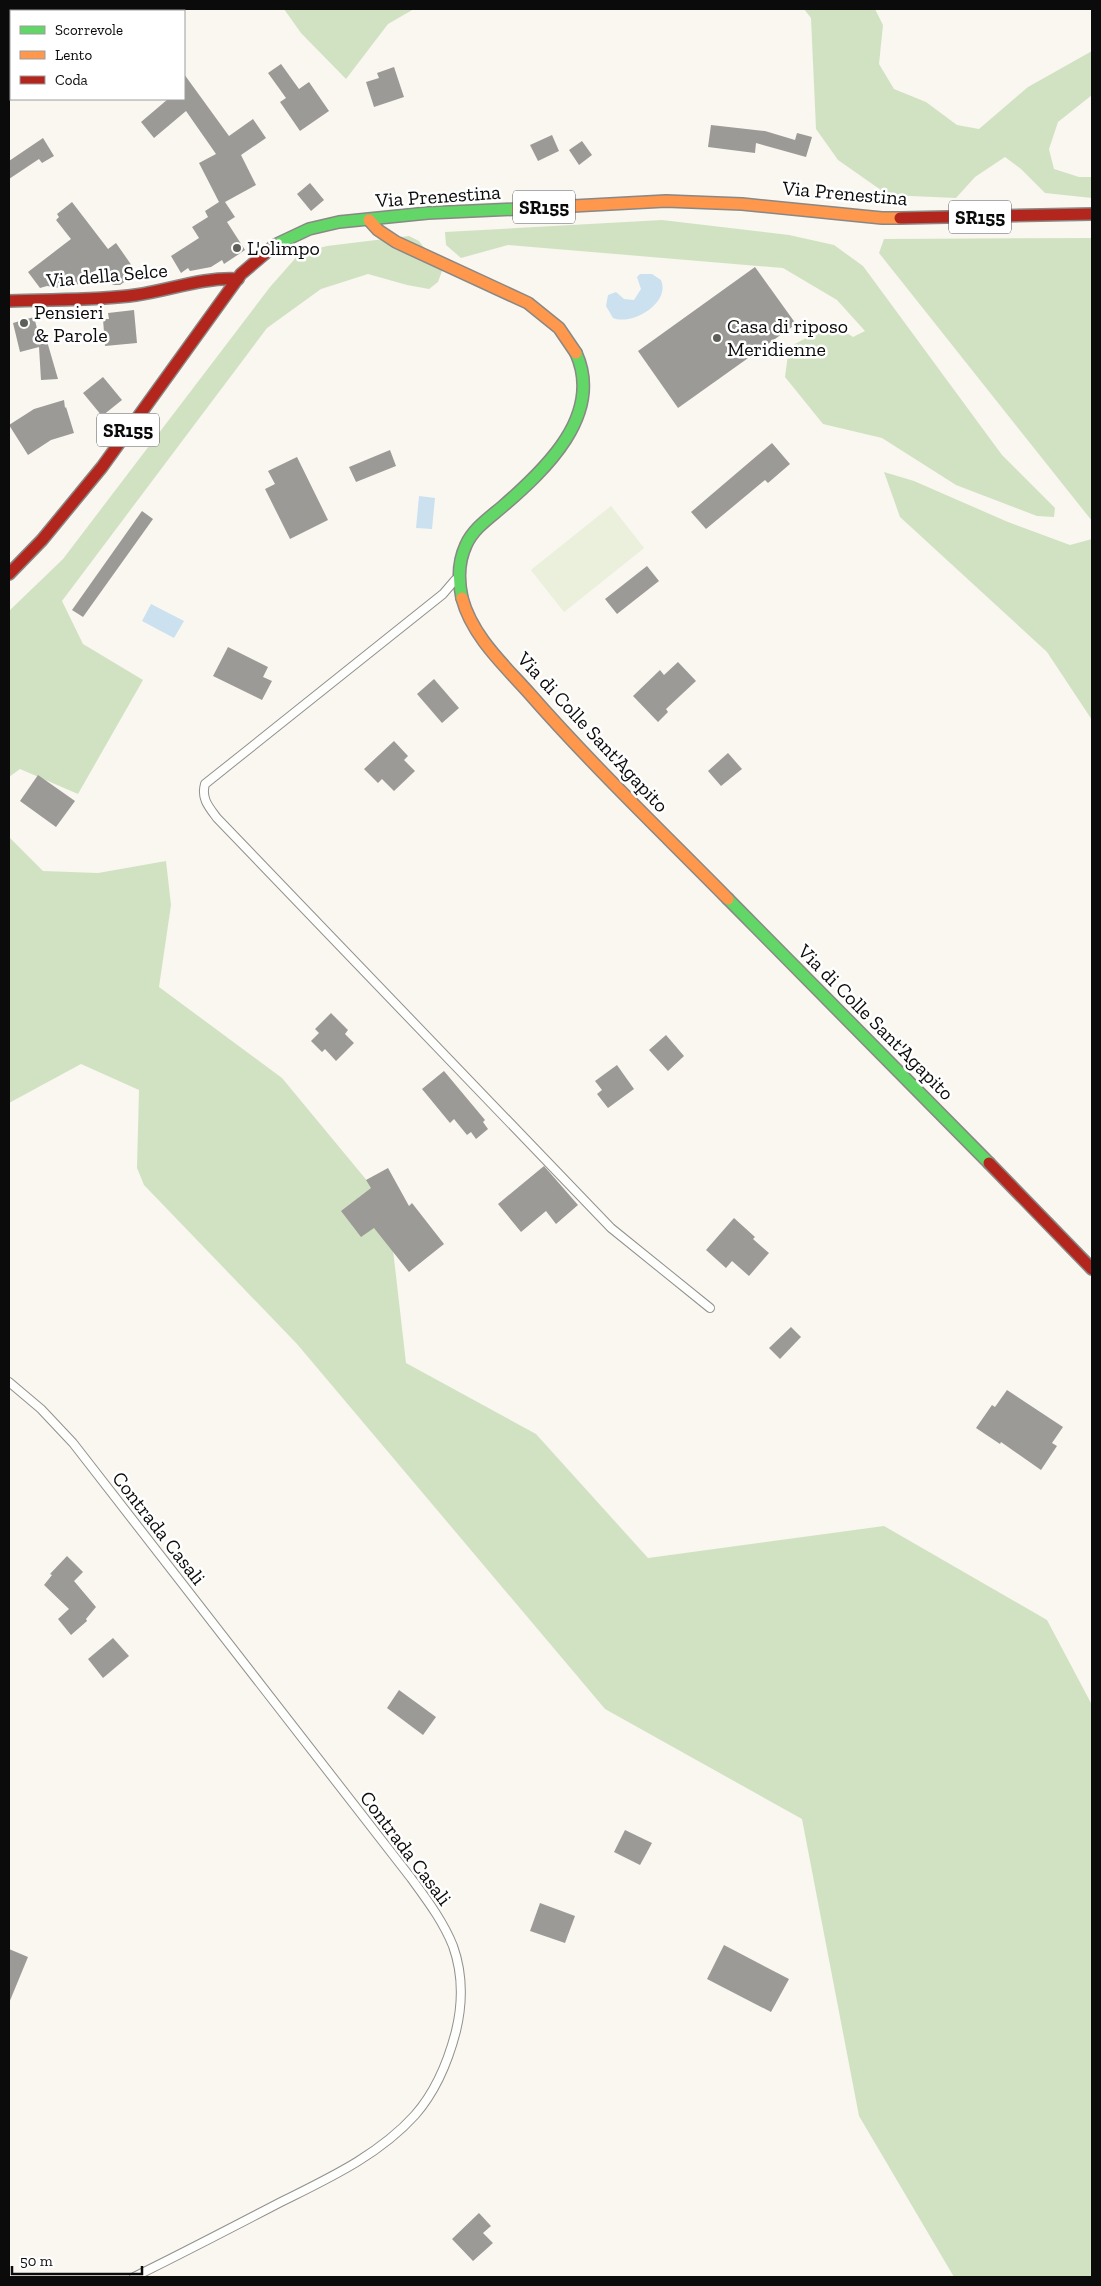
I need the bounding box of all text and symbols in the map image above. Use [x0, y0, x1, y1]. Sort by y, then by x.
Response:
legend [10, 10, 185, 100]
text: Scorrevole [55, 21, 123, 39]
text: Lento [55, 46, 92, 64]
text: Coda [55, 71, 88, 89]
street label: Via Prenestina [780, 175, 909, 210]
street label: Via Prenestina [374, 180, 502, 212]
road number: SR155 [513, 190, 575, 223]
road number: SR155 [949, 200, 1011, 233]
place label: L'olimpo [247, 236, 320, 260]
marker: L'olimpo [231, 242, 243, 254]
street label: Via della Selce [44, 258, 169, 292]
place label: Pensieri & Parole [34, 300, 108, 347]
place label: Casa di riposo Meridienne [727, 314, 848, 361]
marker: Pensieri & Parole [18, 317, 30, 329]
marker: Casa di riposo Meridienne [711, 332, 723, 344]
road number: SR155 [97, 414, 159, 446]
street label: Via di Colle Sant'Agapito [512, 646, 674, 817]
street label: Via di Colle Sant'Agapito [792, 938, 959, 1105]
street label: Contrada Casali [107, 1467, 211, 1590]
street label: Contrada Casali [355, 1786, 457, 1910]
scale bar [12, 2244, 142, 2276]
text: 50 m [20, 2252, 53, 2270]

